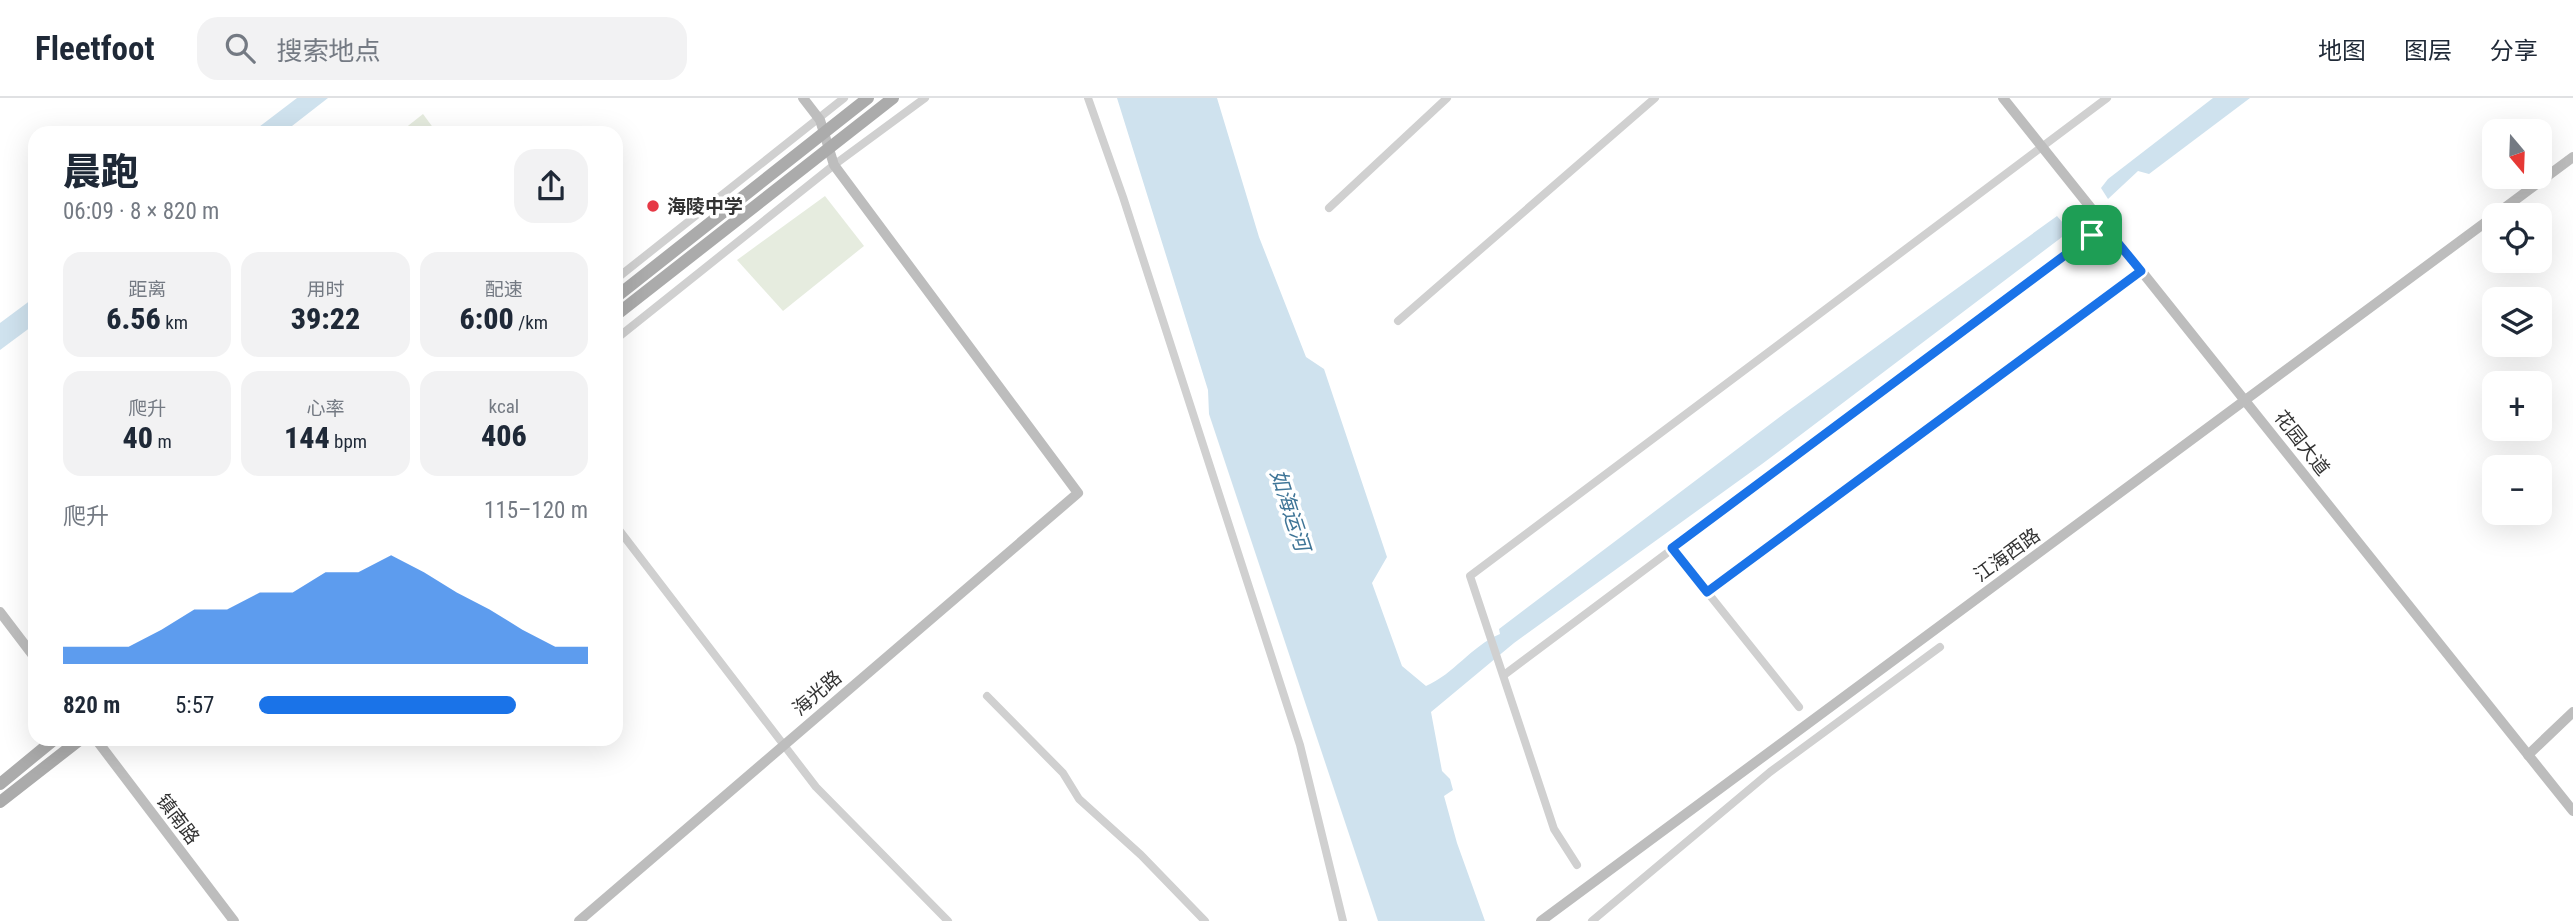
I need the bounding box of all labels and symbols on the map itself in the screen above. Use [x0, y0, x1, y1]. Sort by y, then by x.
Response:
north arrow [2482, 119, 2552, 189]
place label: 海陵中学 [667, 195, 743, 218]
marker: 海陵中学 [645, 198, 661, 214]
pin [2062, 205, 2122, 265]
street label: 花园大道 [2270, 406, 2334, 480]
water label: 如海运河 [1266, 466, 1316, 557]
street label: 江海西路 [1969, 523, 2045, 587]
street label: 海光路 [788, 666, 846, 720]
street label: 镇南路 [152, 789, 204, 849]

